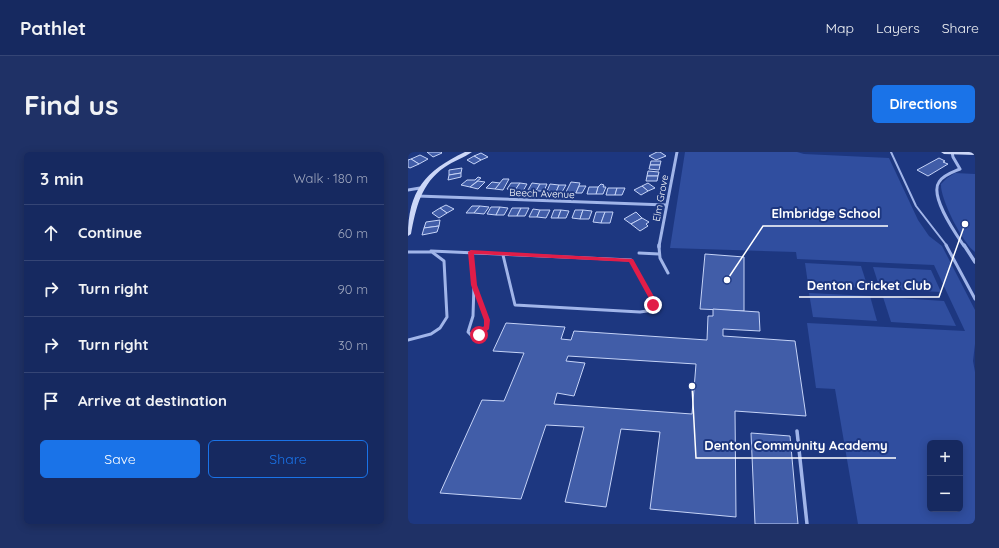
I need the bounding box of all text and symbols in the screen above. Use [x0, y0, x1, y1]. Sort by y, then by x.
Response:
text: Pathlet [20, 16, 86, 40]
text: Map [825, 19, 854, 37]
text: Layers [876, 19, 920, 37]
text: Share [942, 19, 979, 37]
button: Directions [872, 85, 975, 123]
text: Find us [24, 87, 118, 122]
text: 3 min [40, 168, 84, 189]
text: Walk · 180 m [293, 170, 368, 186]
street label: Elm Grove [650, 173, 671, 223]
street label: Beech Avenue [509, 186, 575, 201]
callout: Elmbridge School [763, 201, 888, 226]
text: Elmbridge School [771, 205, 881, 221]
icon: ahead [40, 222, 62, 244]
text: Continue [78, 223, 142, 242]
text: 60 m [338, 225, 368, 241]
callout: Denton Cricket Club [799, 272, 939, 297]
text: Denton Cricket Club [807, 277, 931, 293]
icon: right [40, 278, 62, 300]
text: Turn right [78, 279, 149, 298]
text: 90 m [338, 281, 368, 297]
route end [644, 296, 662, 314]
route start [470, 326, 488, 344]
icon: right [40, 334, 62, 356]
text: Turn right [78, 335, 149, 354]
text: 30 m [338, 337, 368, 353]
icon: arrive [40, 390, 62, 412]
text: Arrive at destination [78, 391, 227, 410]
callout: Denton Community Academy [696, 433, 896, 458]
text: Denton Community Academy [704, 437, 888, 453]
button: Save [40, 440, 200, 478]
button: Share [208, 440, 368, 478]
map controls [927, 440, 963, 512]
button: + [927, 440, 963, 476]
button: − [927, 476, 963, 512]

